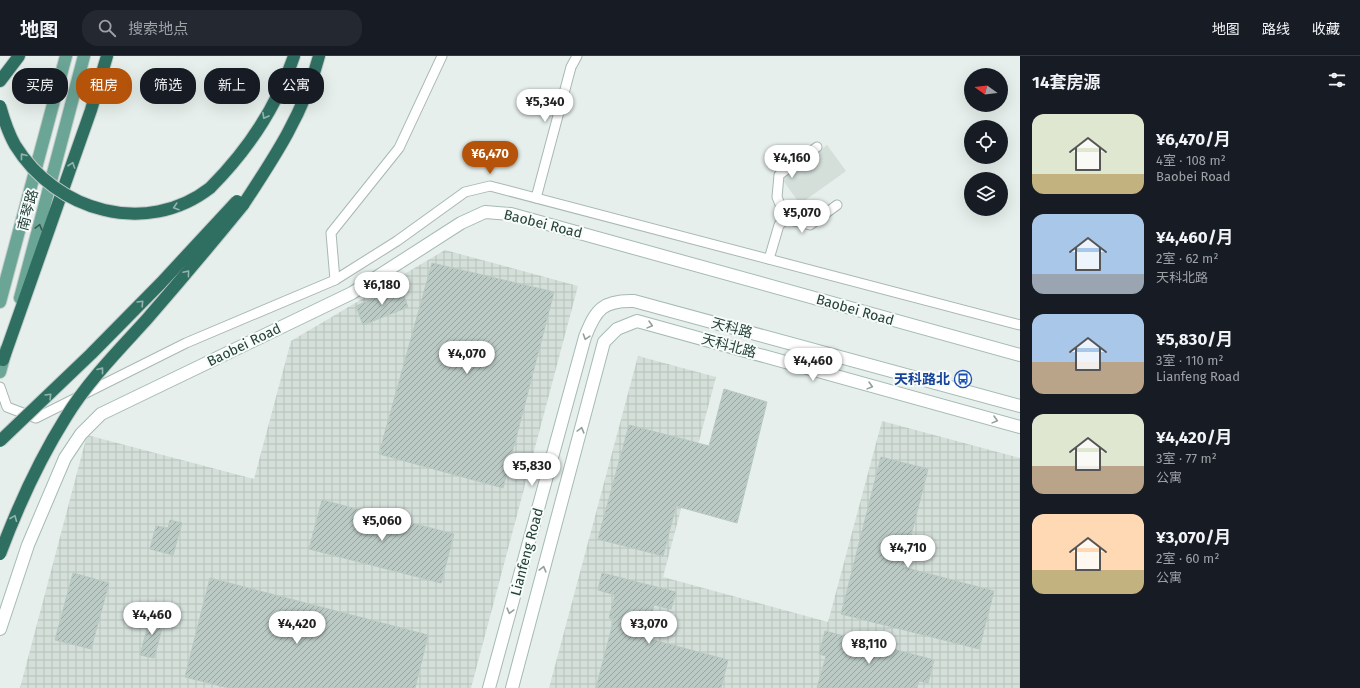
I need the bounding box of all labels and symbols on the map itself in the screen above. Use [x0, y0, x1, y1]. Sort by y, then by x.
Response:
north arrow [964, 68, 1008, 112]
pin: ¥5,340 [512, 89, 578, 123]
one-way arrow [263, 112, 270, 119]
pin: ¥6,470 [457, 141, 523, 175]
pin: ¥4,160 [759, 145, 825, 179]
one-way arrow [21, 154, 28, 161]
one-way arrow [67, 161, 75, 168]
street label: 南琴路 [14, 188, 42, 232]
pin: ¥5,070 [769, 200, 835, 234]
one-way arrow [173, 202, 180, 211]
street label: Baobei Road [502, 206, 584, 242]
one-way arrow [34, 223, 43, 230]
one-way arrow [183, 270, 190, 277]
pin: ¥6,180 [349, 272, 415, 306]
street label: Baobei Road [814, 291, 896, 329]
one-way arrow [136, 300, 144, 308]
street label: 天科路 [710, 314, 754, 342]
street label: Baobei Road [204, 320, 284, 370]
one-way arrow [646, 320, 653, 329]
street label: 天科北路 [700, 331, 758, 361]
one-way arrow [582, 333, 591, 340]
pin: ¥4,070 [434, 341, 500, 375]
pin: ¥4,460 [780, 348, 846, 382]
one-way arrow [97, 368, 104, 375]
bus stop icon: 天科路北 [953, 369, 973, 389]
place label: 天科路北 [894, 371, 950, 388]
one-way arrow [867, 381, 873, 389]
one-way arrow [44, 393, 52, 400]
one-way arrow [991, 415, 998, 424]
one-way arrow [576, 427, 585, 434]
pin: ¥5,830 [499, 453, 565, 487]
street label: Lianfeng Road [507, 506, 547, 598]
pin: ¥5,060 [349, 508, 415, 542]
one-way arrow [10, 514, 18, 521]
pin: ¥4,710 [875, 535, 941, 569]
one-way arrow [539, 566, 547, 572]
pin: ¥4,460 [119, 602, 185, 636]
one-way arrow [506, 607, 515, 614]
pin: ¥4,420 [264, 611, 330, 645]
pin: ¥3,070 [616, 611, 682, 645]
pin: ¥8,110 [836, 631, 902, 665]

